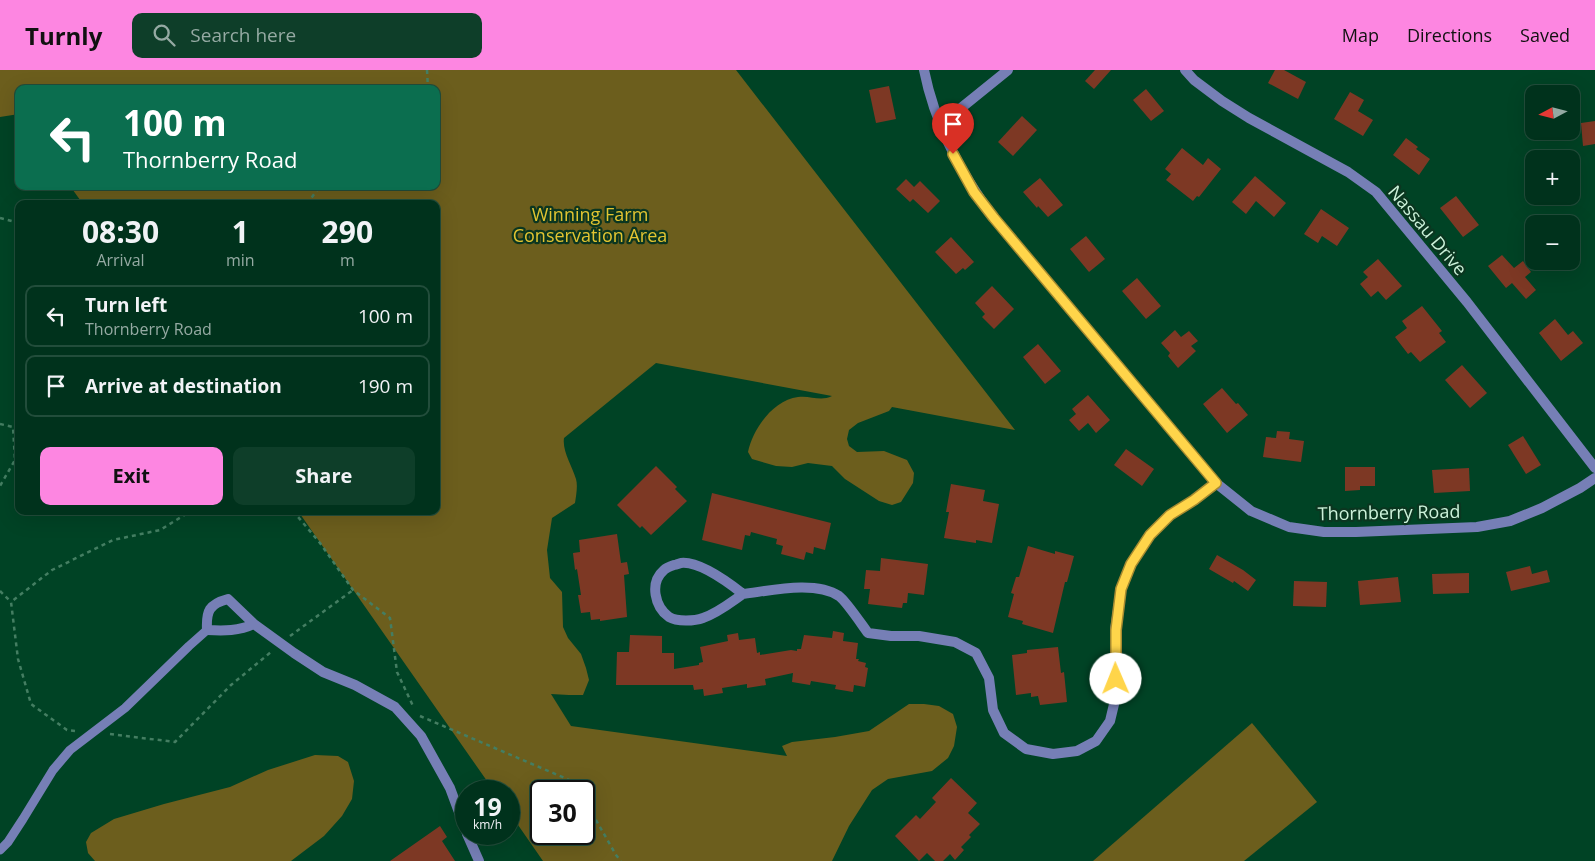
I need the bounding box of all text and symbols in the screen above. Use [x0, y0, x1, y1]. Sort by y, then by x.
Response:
search box [132, 13, 482, 58]
text: Turnly [25, 19, 102, 52]
icon: search [150, 21, 178, 49]
text: Search here [190, 22, 296, 48]
text: Map [1342, 23, 1379, 47]
text: Directions [1407, 23, 1492, 47]
text: Saved [1520, 23, 1570, 47]
north arrow [1525, 85, 1580, 140]
map controls [1525, 85, 1580, 270]
text: 100 m [123, 99, 227, 146]
pin [932, 103, 974, 154]
icon: left [40, 105, 105, 170]
icon: arrive [939, 110, 967, 138]
text: Thornberry Road [123, 144, 297, 174]
button: + [1525, 150, 1580, 205]
street label: Nassau Drive [1383, 180, 1473, 280]
park label: Winning Farm Conservation Area [513, 202, 667, 247]
text: 08:30 [82, 211, 159, 252]
text: 1 [232, 211, 249, 252]
text: 290 [322, 211, 373, 252]
button: − [1525, 215, 1580, 270]
text: Arrival [96, 249, 145, 271]
text: min [226, 249, 255, 271]
text: m [340, 249, 355, 271]
text: Turn left [85, 292, 167, 318]
icon: left [42, 302, 70, 330]
text: 100 m [358, 303, 413, 329]
text: Thornberry Road [85, 318, 212, 340]
icon: arrive [42, 372, 70, 400]
text: Arrive at destination [85, 373, 282, 399]
text: 190 m [358, 373, 413, 399]
button: Exit [40, 447, 223, 505]
button: Share [233, 447, 415, 505]
street label: Thornberry Road [1317, 499, 1461, 525]
position arrow [1089, 652, 1141, 704]
speed limit sign: 30 [530, 780, 595, 845]
text: 19 [473, 789, 502, 823]
text: km/h [473, 816, 502, 833]

